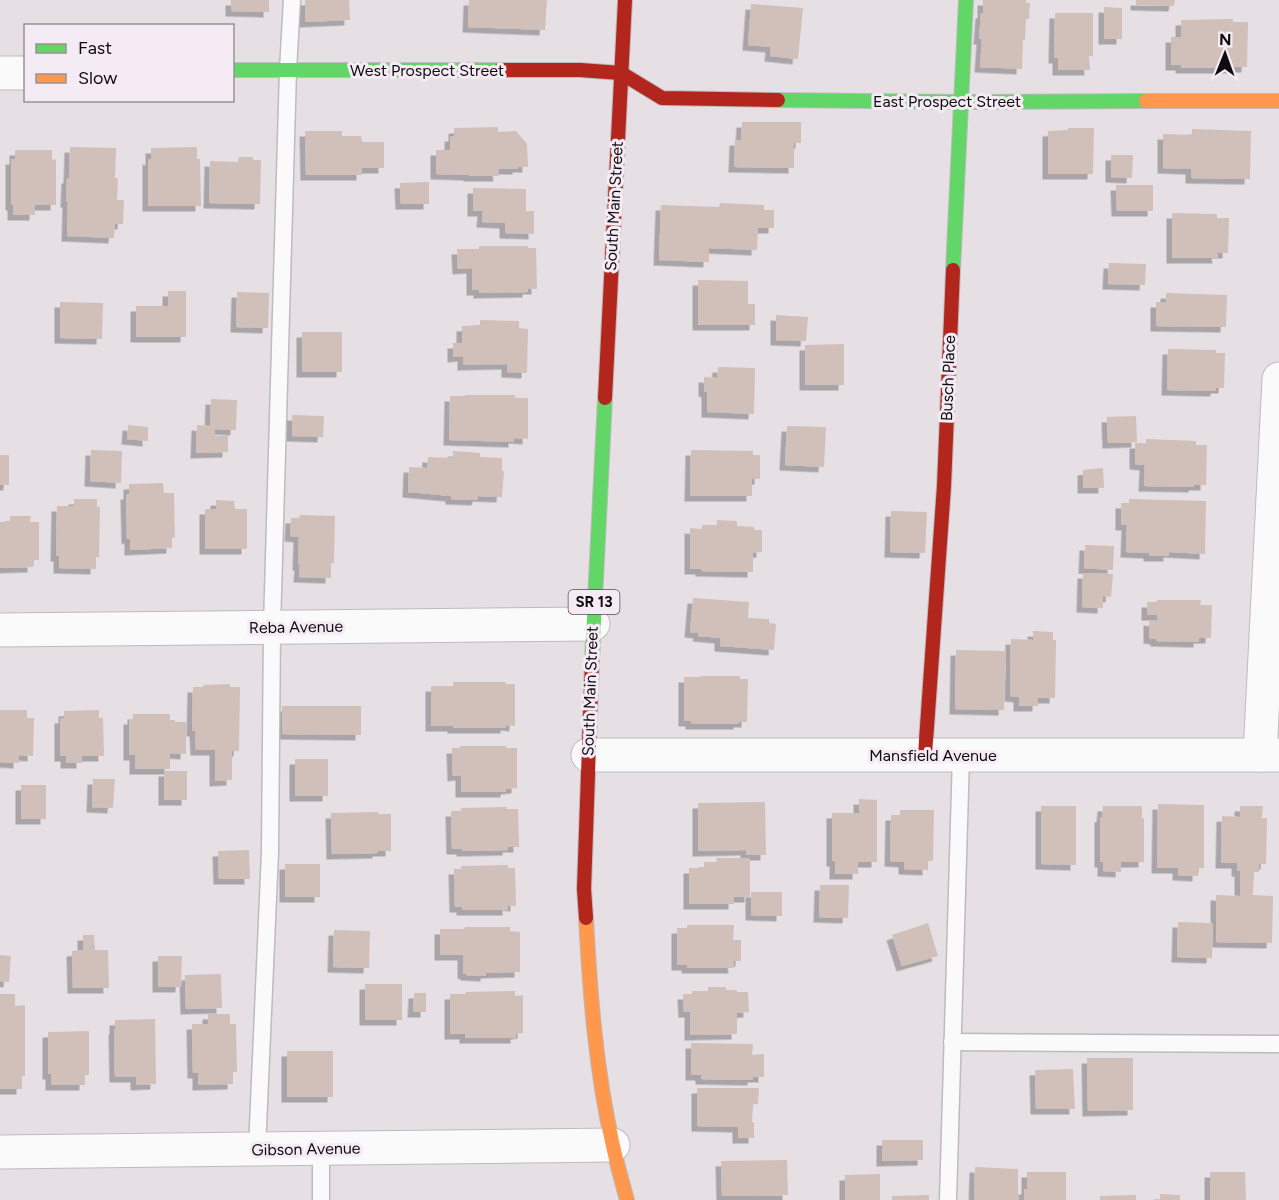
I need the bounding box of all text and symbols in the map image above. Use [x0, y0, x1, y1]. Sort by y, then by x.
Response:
legend [24, 24, 234, 102]
north arrow [1195, 24, 1255, 84]
text: N [1219, 30, 1232, 49]
text: Fast [78, 37, 112, 59]
street label: West Prospect Street [350, 61, 504, 80]
text: Slow [78, 67, 117, 89]
street label: East Prospect Street [873, 92, 1021, 111]
street label: South Main Street [601, 141, 627, 271]
street label: Busch Place [937, 334, 959, 421]
road number: SR 13 [568, 590, 620, 614]
street label: Reba Avenue [249, 617, 344, 637]
street label: South Main Street [578, 626, 602, 756]
street label: Mansfield Avenue [869, 746, 997, 765]
street label: Gibson Avenue [251, 1139, 361, 1159]

